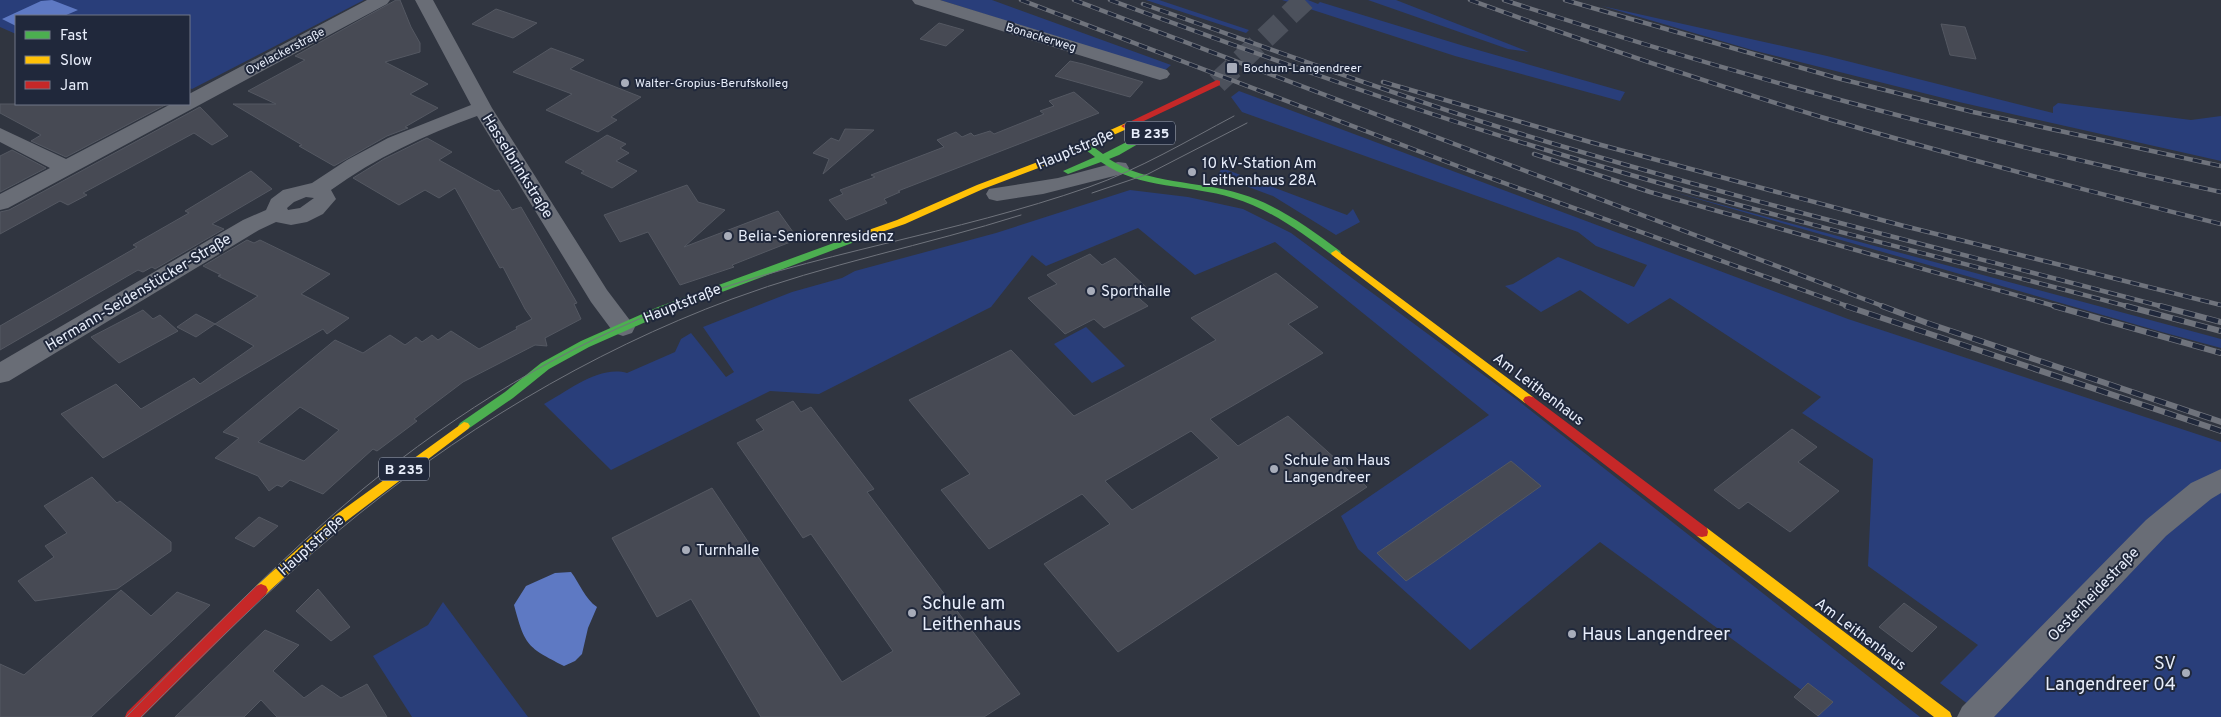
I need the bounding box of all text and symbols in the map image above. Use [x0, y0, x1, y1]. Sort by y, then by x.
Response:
legend [15, 15, 190, 105]
street label: Bonackerweg [1003, 20, 1078, 56]
street label: Ovelackerstraße [243, 24, 328, 79]
text: Fast [60, 27, 88, 46]
text: Slow [60, 52, 92, 71]
marker: Bochum-Langendreer [1225, 61, 1239, 75]
place label: Bochum-Langendreer [1243, 61, 1362, 77]
place label: Walter-Gropius-Berufskolleg [635, 76, 788, 92]
text: Jam [60, 77, 89, 96]
marker: Walter-Gropius-Berufskolleg [619, 77, 631, 89]
street label: Hasselbrinkstraße [477, 111, 556, 223]
road number: B 235 [1125, 122, 1175, 144]
street label: Hauptstraße [1034, 126, 1117, 175]
place label: 10 kV-Station Am Leithenhaus 28A [1202, 155, 1317, 191]
marker: 10 kV-Station Am Leithenhaus 28A [1186, 166, 1198, 178]
place label: Belia-Seniorenresidenz [738, 228, 894, 247]
street label: Hermann-Seidenstücker-Straße [43, 230, 235, 356]
marker: Belia-Seniorenresidenz [722, 230, 734, 242]
street label: Hauptstraße [641, 280, 724, 329]
place label: Sporthalle [1101, 283, 1171, 302]
marker: Sporthalle [1085, 285, 1097, 297]
street label: Am Leithenhaus [1489, 350, 1587, 431]
place label: Schule am Haus Langendreer [1284, 452, 1390, 488]
road number: B 235 [379, 458, 429, 480]
marker: Schule am Haus Langendreer [1268, 463, 1280, 475]
street label: Hauptstraße [275, 512, 349, 581]
place label: Turnhalle [696, 542, 759, 561]
marker: Turnhalle [680, 544, 692, 556]
street label: Oesterheidestraße [2044, 544, 2144, 646]
place label: Schule am Leithenhaus [922, 593, 1021, 637]
street label: Am Leithenhaus [1811, 595, 1909, 676]
marker: Schule am Leithenhaus [906, 607, 918, 619]
place label: Haus Langendreer [1582, 624, 1730, 647]
marker: Haus Langendreer [1566, 628, 1578, 640]
place label: SV Langendreer 04 [2045, 653, 2176, 697]
marker: SV Langendreer 04 [2180, 667, 2192, 679]

